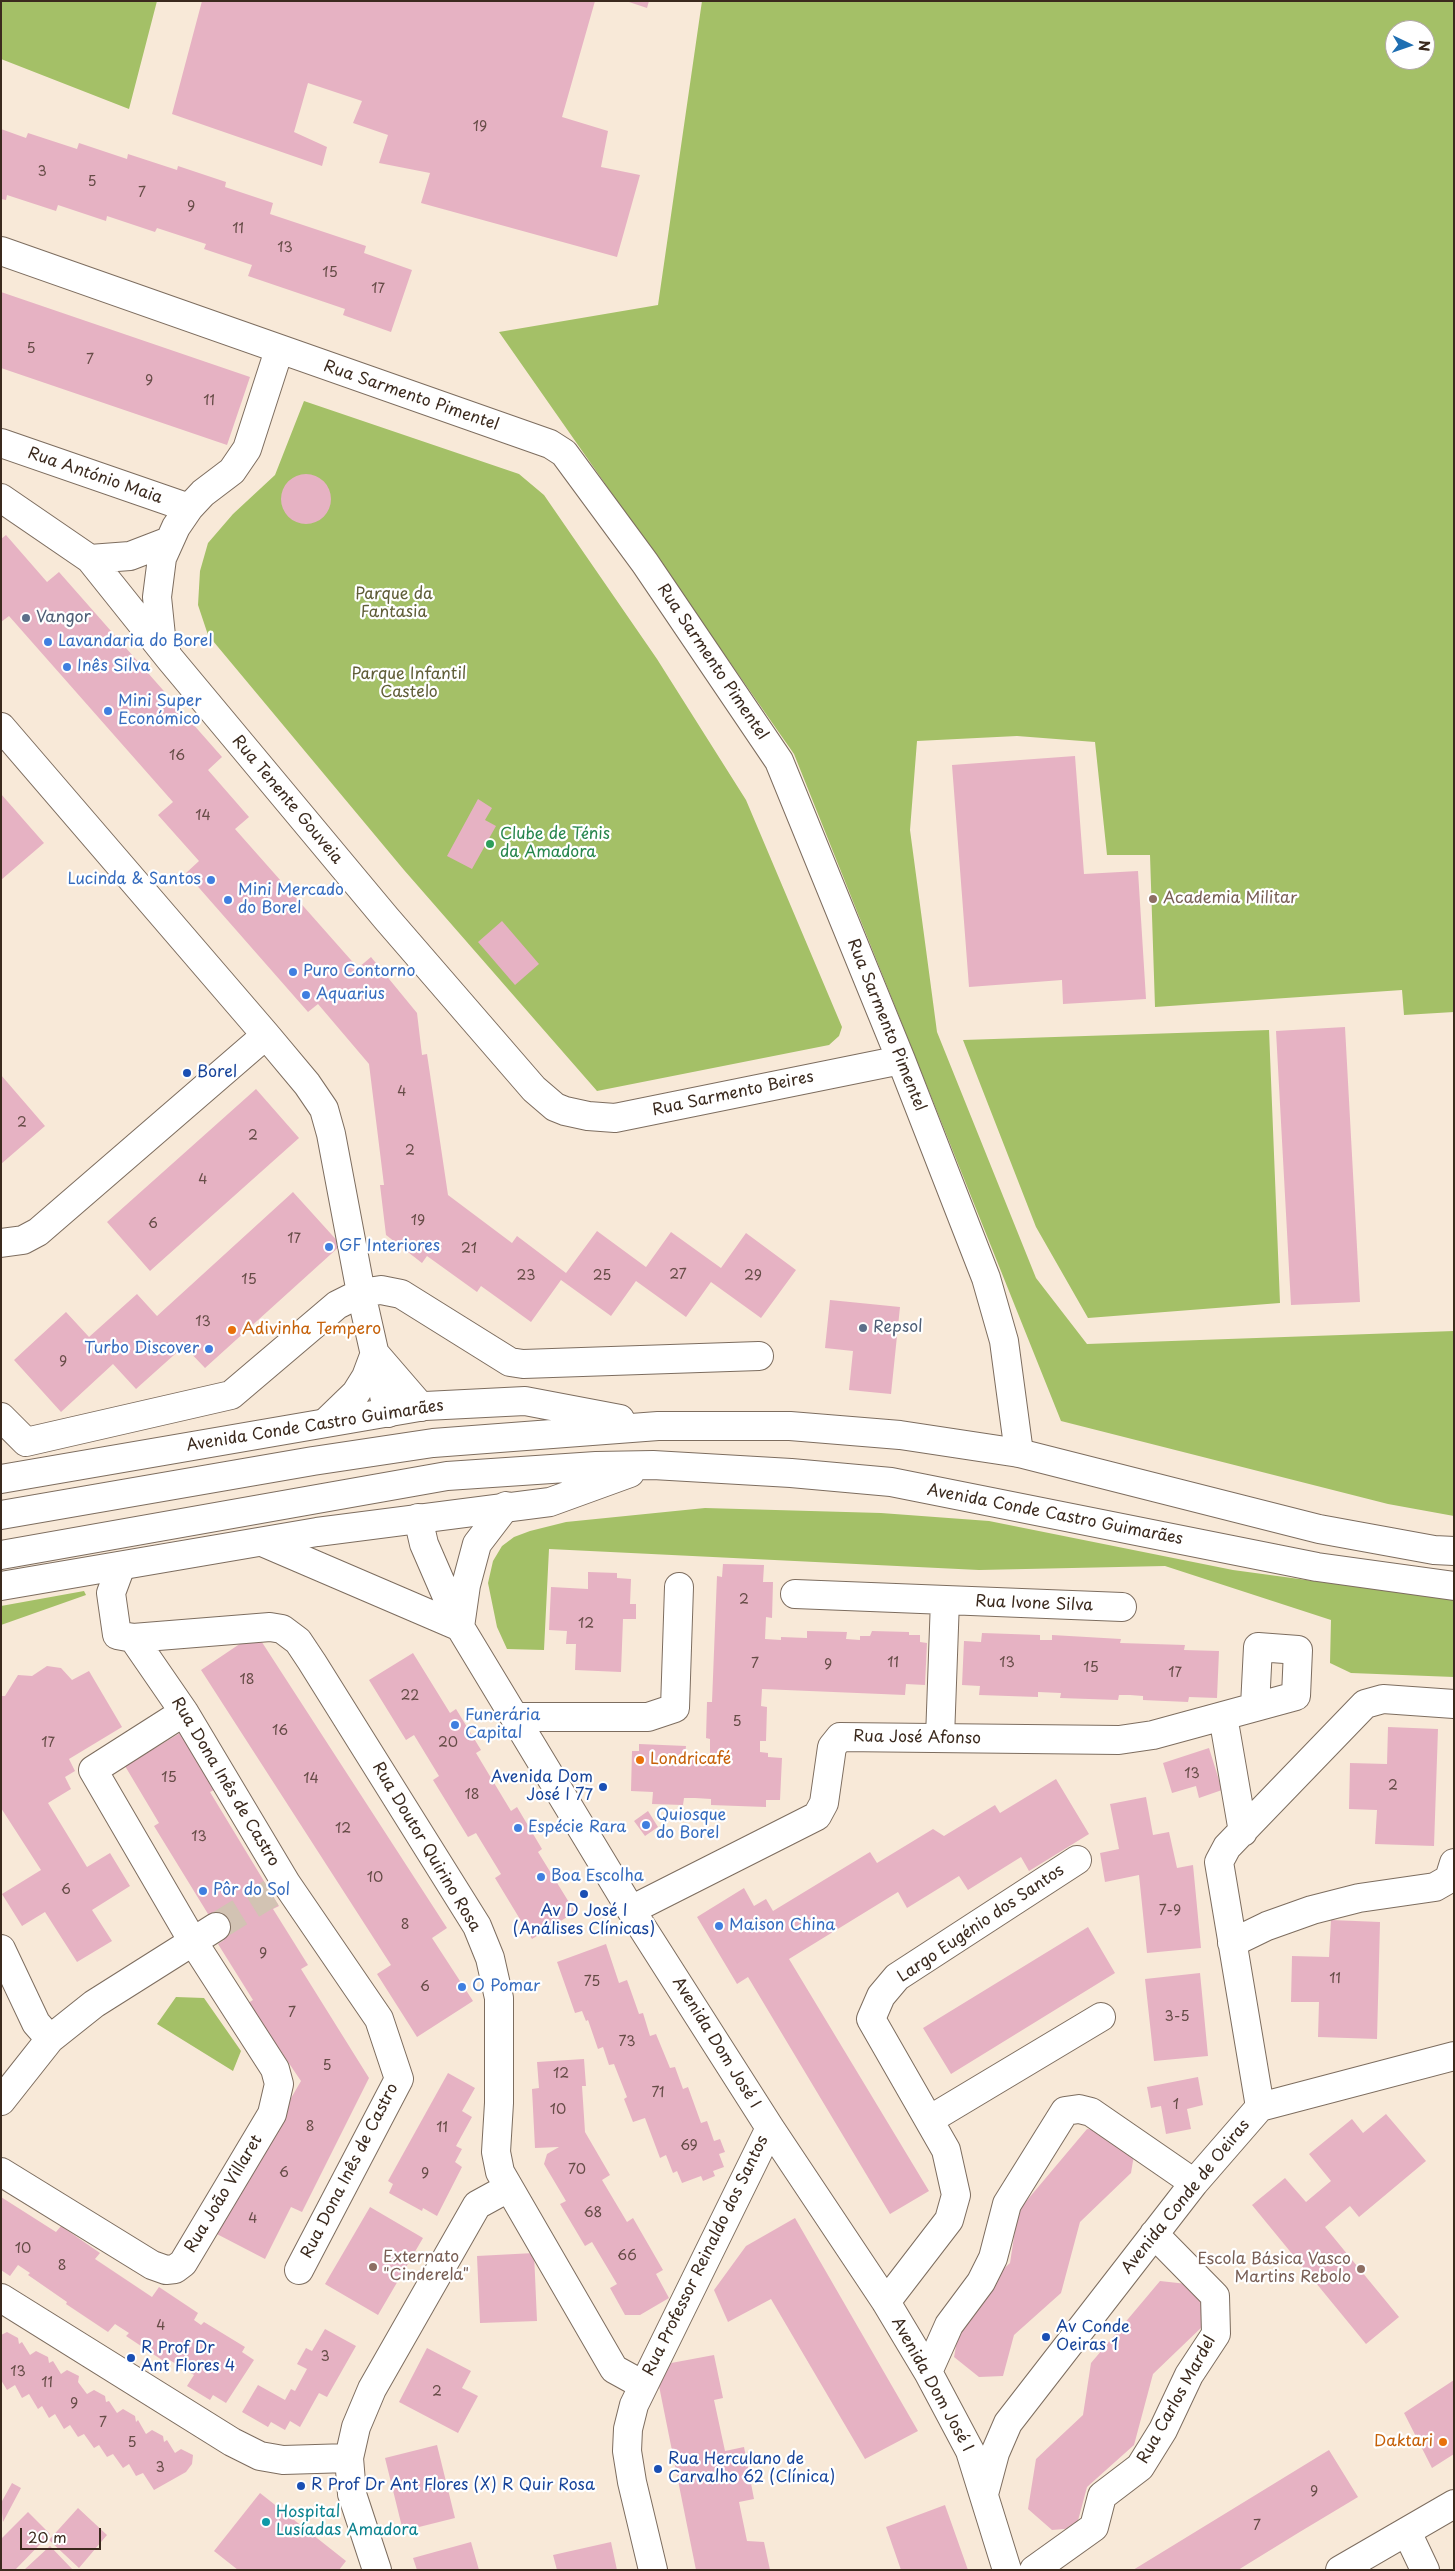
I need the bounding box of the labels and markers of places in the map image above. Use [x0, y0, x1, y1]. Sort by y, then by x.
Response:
place label: Vangor [36, 608, 91, 628]
marker: Vangor [20, 612, 32, 624]
place label: Lavandaria do Borel [58, 632, 213, 652]
marker: Lavandaria do Borel [42, 636, 54, 648]
place label: Inês Silva [77, 657, 150, 677]
marker: Inês Silva [61, 661, 73, 673]
place label: Mini Super Económico [118, 692, 202, 730]
marker: Mini Super Económico [102, 705, 114, 717]
place label: Clube de Ténis da Amadora [500, 825, 610, 863]
marker: Clube de Ténis da Amadora [484, 838, 496, 850]
place label: Lucinda & Santos [67, 870, 201, 890]
marker: Lucinda & Santos [205, 874, 217, 886]
place label: Mini Mercado do Borel [238, 881, 344, 919]
place label: Academia Militar [1163, 889, 1297, 909]
marker: Academia Militar [1147, 893, 1159, 905]
marker: Mini Mercado do Borel [222, 894, 234, 906]
place label: Puro Contorno [303, 962, 415, 982]
marker: Puro Contorno [287, 966, 299, 978]
place label: Aquarius [316, 985, 385, 1005]
marker: Aquarius [300, 989, 312, 1001]
place label: Borel [197, 1063, 237, 1083]
marker: Borel [181, 1067, 193, 1079]
place label: GF Interiores [339, 1237, 440, 1257]
marker: GF Interiores [323, 1241, 335, 1253]
place label: Repsol [873, 1318, 923, 1338]
place label: Adivinha Tempero [242, 1320, 381, 1340]
marker: Repsol [857, 1322, 869, 1334]
marker: Adivinha Tempero [226, 1324, 238, 1336]
place label: Turbo Discover [84, 1339, 199, 1359]
marker: Turbo Discover [203, 1343, 215, 1355]
place label: Funerária Capital [465, 1706, 540, 1744]
marker: Funerária Capital [449, 1719, 461, 1731]
place label: Londricafé [650, 1750, 731, 1770]
marker: Londricafé [634, 1754, 646, 1766]
place label: Avenida Dom José I 77 [491, 1768, 593, 1806]
marker: Avenida Dom José I 77 [597, 1781, 609, 1793]
place label: Quiosque do Borel [656, 1806, 726, 1844]
place label: Espécie Rara [528, 1818, 626, 1838]
marker: Quiosque do Borel [640, 1819, 652, 1831]
marker: Espécie Rara [512, 1822, 524, 1834]
place label: Boa Escolha [551, 1867, 644, 1887]
marker: Boa Escolha [535, 1871, 547, 1883]
place label: Pôr do Sol [213, 1881, 290, 1901]
marker: Pôr do Sol [197, 1885, 209, 1897]
marker: Av D José I (Análises Clínicas) [578, 1888, 590, 1900]
place label: Av D José I (Análises Clínicas) [513, 1902, 655, 1940]
place label: Maison China [729, 1916, 835, 1936]
marker: Maison China [713, 1920, 725, 1932]
place label: O Pomar [472, 1977, 540, 1997]
marker: O Pomar [456, 1981, 468, 1993]
place label: Externato "Cinderela" [383, 2248, 469, 2286]
place label: Escola Básica Vasco Martins Rebolo [1198, 2250, 1351, 2288]
marker: Externato "Cinderela" [367, 2261, 379, 2273]
marker: Escola Básica Vasco Martins Rebolo [1355, 2263, 1367, 2275]
place label: Av Conde Oeiras 1 [1056, 2318, 1130, 2356]
marker: Av Conde Oeiras 1 [1040, 2331, 1052, 2343]
place label: R Prof Dr Ant Flores 4 [141, 2339, 235, 2377]
marker: R Prof Dr Ant Flores 4 [125, 2352, 137, 2364]
place label: Daktari [1374, 2432, 1433, 2452]
marker: Daktari [1437, 2436, 1449, 2448]
place label: Rua Herculano de Carvalho 62 (Clínica) [668, 2450, 835, 2488]
marker: Rua Herculano de Carvalho 62 (Clínica) [652, 2463, 664, 2475]
place label: R Prof Dr Ant Flores (X) R Quir Rosa [311, 2476, 595, 2496]
marker: R Prof Dr Ant Flores (X) R Quir Rosa [295, 2480, 307, 2492]
place label: Hospital Lusíadas Amadora [276, 2503, 418, 2541]
marker: Hospital Lusíadas Amadora [260, 2516, 272, 2528]

